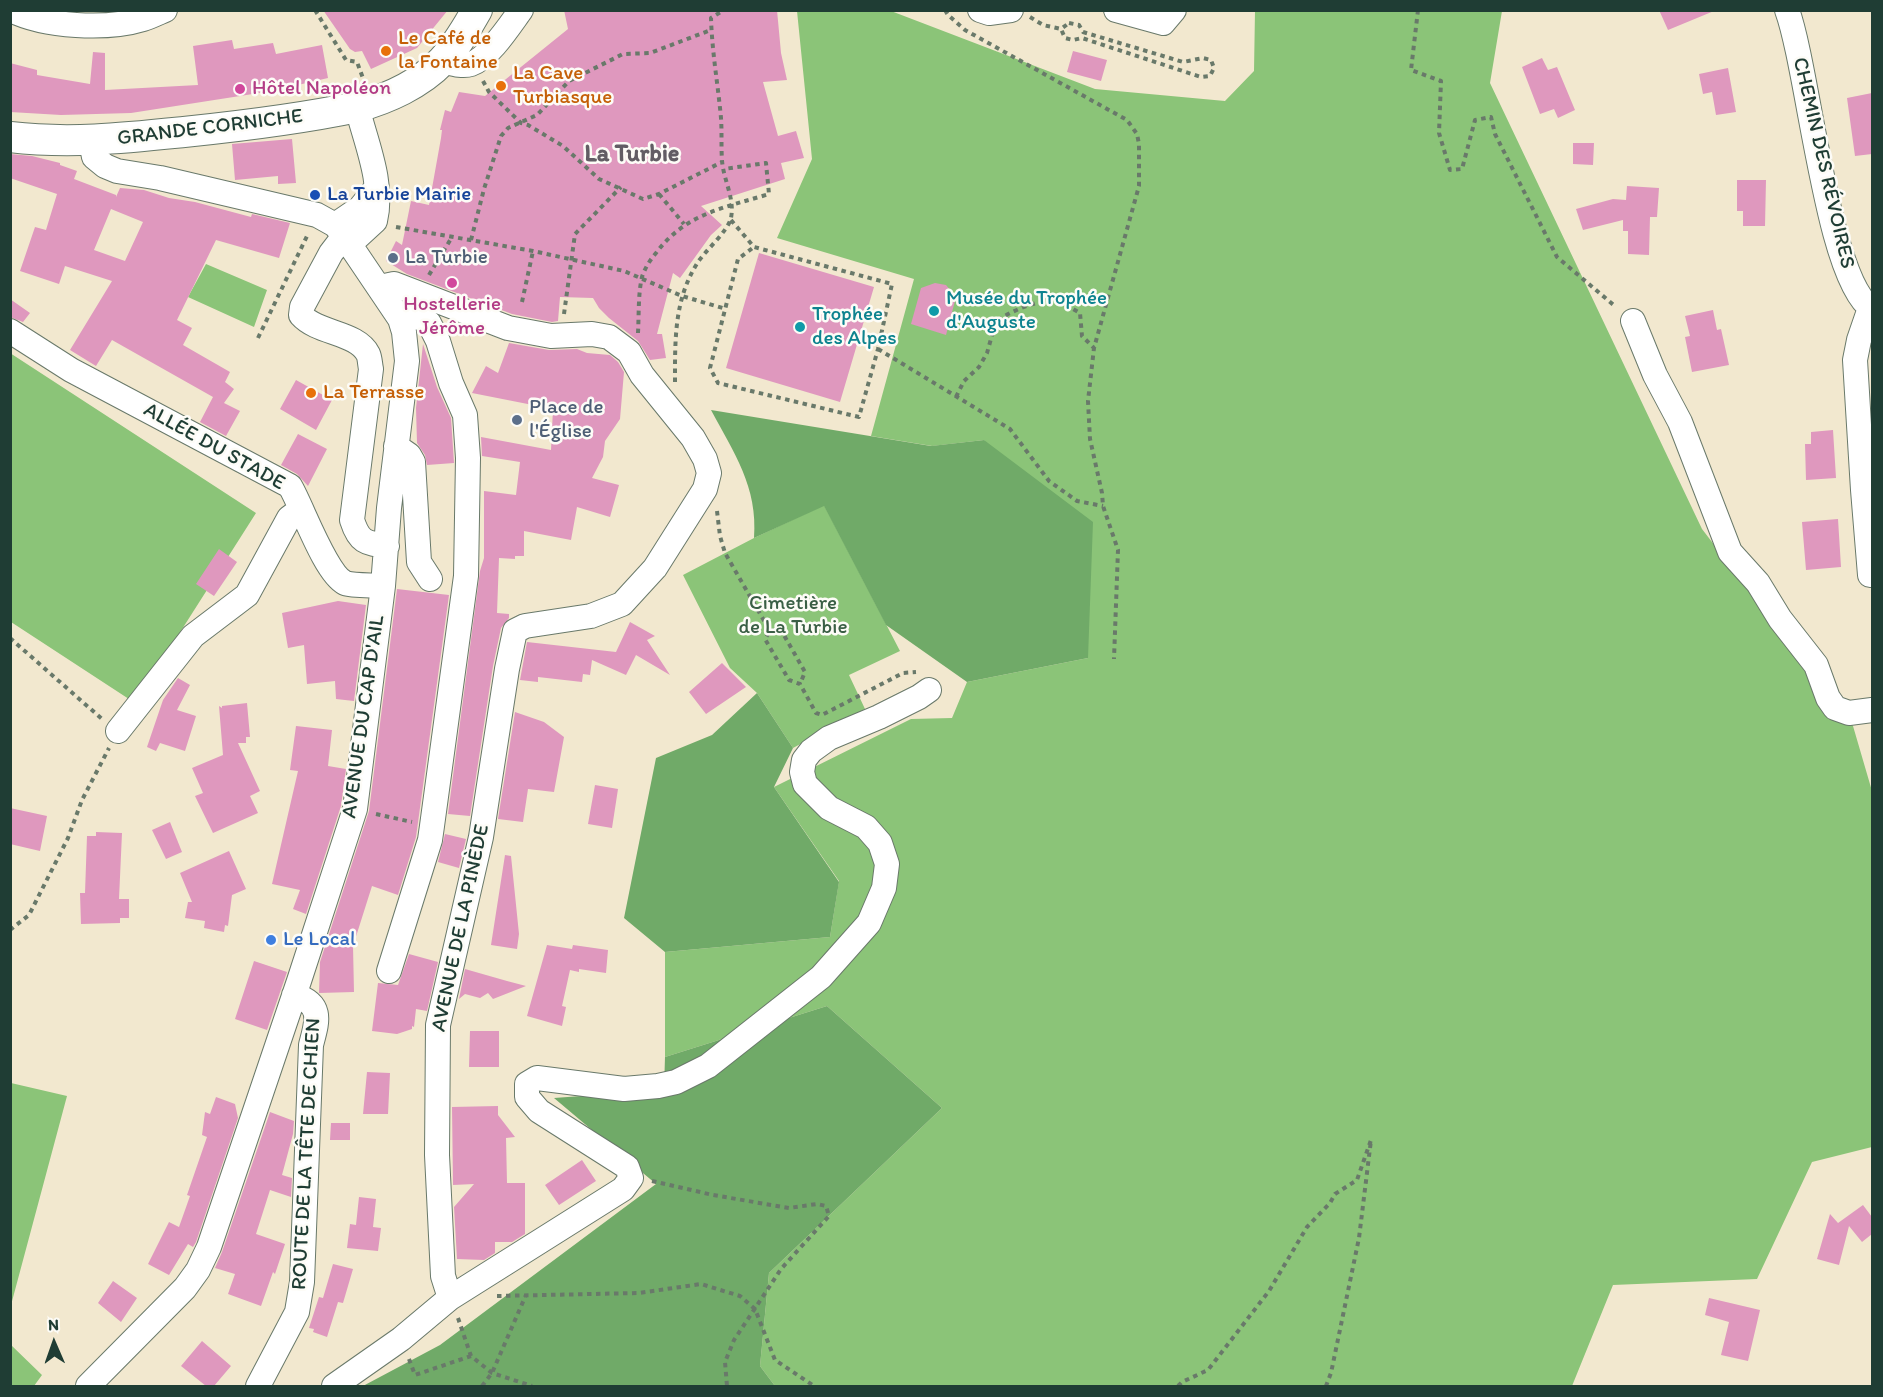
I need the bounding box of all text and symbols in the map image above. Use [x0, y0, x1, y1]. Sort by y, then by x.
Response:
place label: Le Café de la Fontaine [398, 26, 498, 76]
marker: Le Café de la Fontaine [379, 44, 393, 58]
street label: CHEMIN DES RÉVOIRES [1786, 55, 1860, 271]
place label: La Cave Turbiasque [513, 61, 612, 111]
place label: Hôtel Napoléon [252, 76, 391, 102]
marker: La Cave Turbiasque [494, 79, 508, 93]
marker: Hôtel Napoléon [233, 82, 247, 96]
street label: GRANDE CORNICHE [116, 104, 304, 152]
district label: La Turbie [585, 141, 679, 169]
place label: La Turbie Mairie [327, 182, 471, 208]
marker: La Turbie Mairie [308, 188, 322, 202]
place label: La Turbie [405, 245, 488, 271]
marker: La Turbie [386, 251, 400, 265]
marker: Hostellerie Jérôme [445, 276, 459, 290]
place label: Musée du Trophée d'Auguste [946, 286, 1107, 336]
place label: Hostellerie Jérôme [403, 292, 501, 342]
place label: Trophée des Alpes [812, 302, 897, 352]
marker: Musée du Trophée d'Auguste [927, 304, 941, 318]
marker: Trophée des Alpes [793, 320, 807, 334]
place label: La Terrasse [323, 380, 424, 406]
marker: La Terrasse [304, 386, 318, 400]
place label: Place de l'Église [529, 395, 604, 445]
street label: ALLÉE DU STADE [139, 398, 289, 496]
marker: Place de l'Église [510, 413, 524, 427]
park label: Cimetière de La Turbie [738, 591, 848, 641]
street label: AVENUE DU CAP D'AIL [337, 614, 391, 820]
street label: AVENUE DE LA PINÈDE [427, 822, 495, 1034]
place label: Le Local [283, 927, 356, 953]
marker: Le Local [264, 933, 278, 947]
street label: ROUTE DE LA TÊTE DE CHIEN [287, 1017, 327, 1291]
north arrow [24, 1313, 84, 1373]
text: N [48, 1315, 59, 1334]

